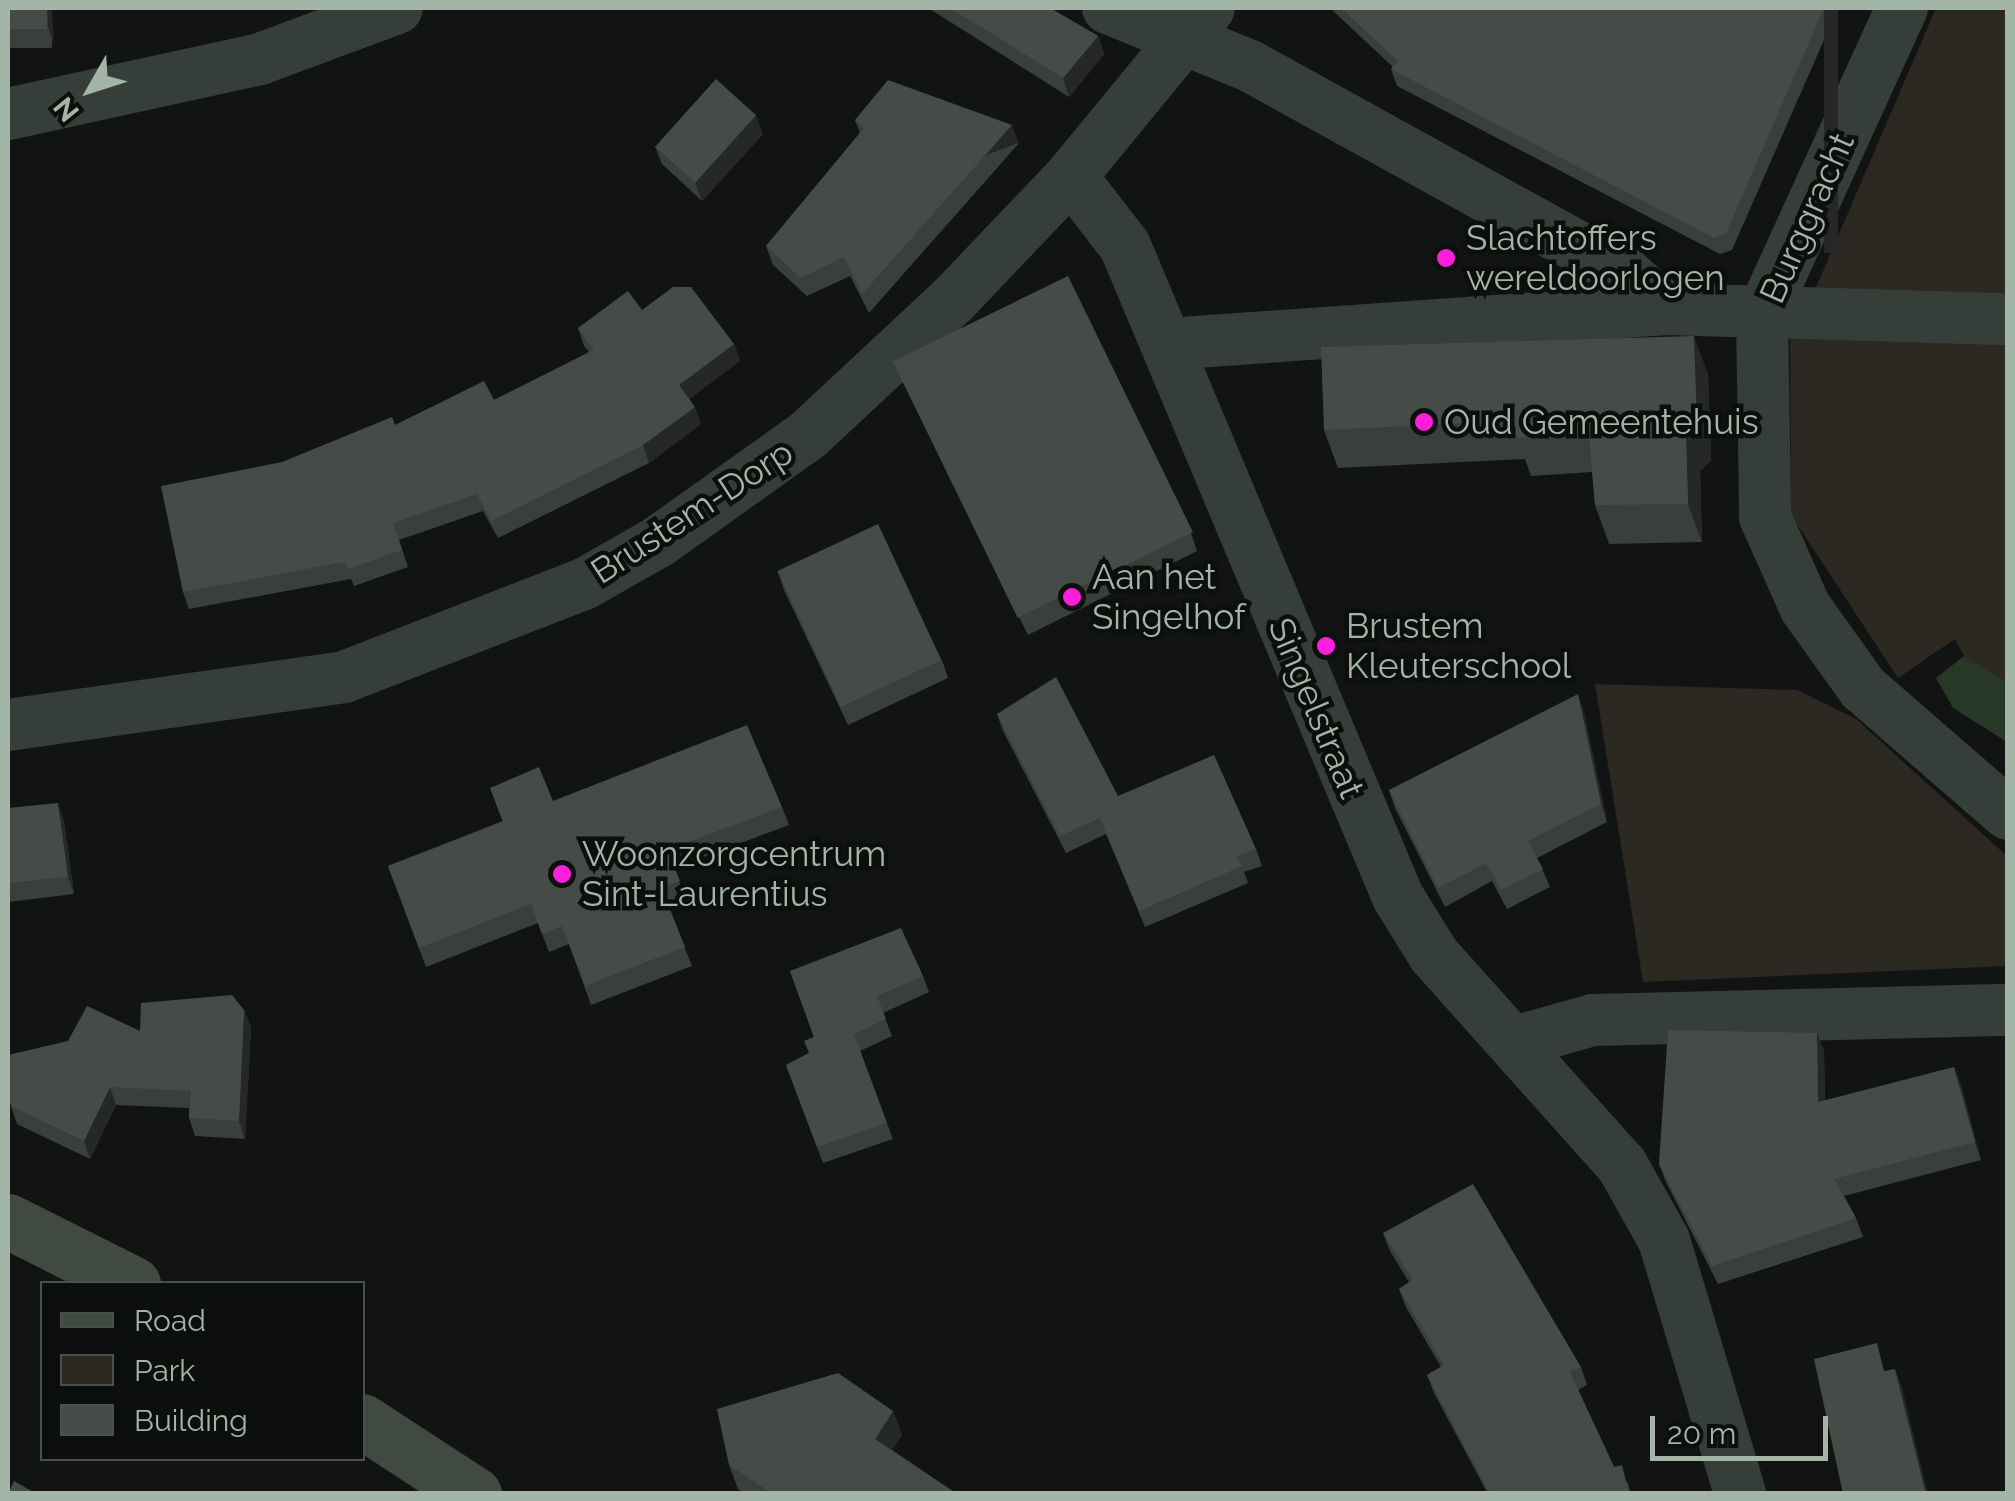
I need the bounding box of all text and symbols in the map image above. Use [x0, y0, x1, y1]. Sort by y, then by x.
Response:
north arrow [40, 40, 140, 140]
text: N [47, 91, 86, 128]
street label: Burggracht [1751, 127, 1863, 309]
place label: Slachtoffers wereldoorlogen [1466, 217, 1725, 299]
marker: Slachtoffers wereldoorlogen [1435, 247, 1457, 269]
place label: Oud Gemeentehuis [1444, 401, 1759, 443]
marker: Oud Gemeentehuis [1413, 411, 1435, 433]
street label: Brustem-Dorp [583, 431, 801, 593]
place label: Aan het Singelhof [1092, 556, 1245, 638]
marker: Aan het Singelhof [1061, 586, 1083, 608]
place label: Brustem Kleuterschool [1346, 605, 1571, 687]
street label: Singelstraat [1259, 612, 1373, 804]
marker: Brustem Kleuterschool [1315, 635, 1337, 657]
place label: Woonzorgcentrum Sint-Laurentius [582, 833, 886, 915]
marker: Woonzorgcentrum Sint-Laurentius [551, 863, 573, 885]
legend [40, 1281, 365, 1461]
text: Road [134, 1303, 206, 1338]
text: Park [134, 1353, 195, 1388]
scale bar [1655, 1396, 1832, 1458]
text: Building [134, 1403, 248, 1438]
text: 20 m [1667, 1416, 1736, 1451]

